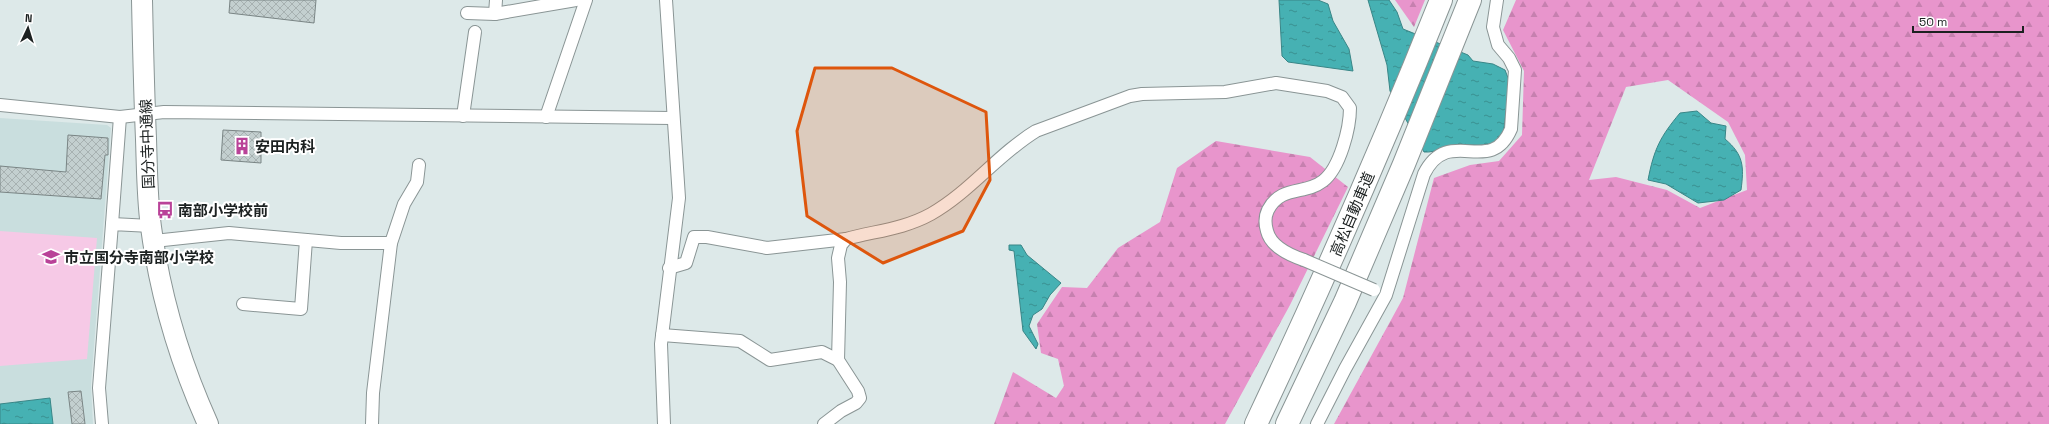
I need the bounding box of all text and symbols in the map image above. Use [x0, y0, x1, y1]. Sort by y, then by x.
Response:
north arrow [8, 8, 48, 48]
scale bar [1913, 8, 2023, 34]
text: N [25, 11, 33, 25]
text: 50 m [1919, 14, 1947, 30]
street label: 国分寺中通線 [136, 99, 158, 189]
building icon: 安田内科 [232, 136, 252, 156]
place label: 安田内科 [255, 137, 315, 156]
street label: 高松自動車道 [1326, 169, 1378, 259]
bus stop icon: 南部小学校前 [155, 200, 175, 220]
place label: 南部小学校前 [178, 201, 268, 220]
school or university icon: 市立国分寺南部小学校 [41, 247, 61, 267]
place label: 市立国分寺南部小学校 [64, 248, 214, 267]

